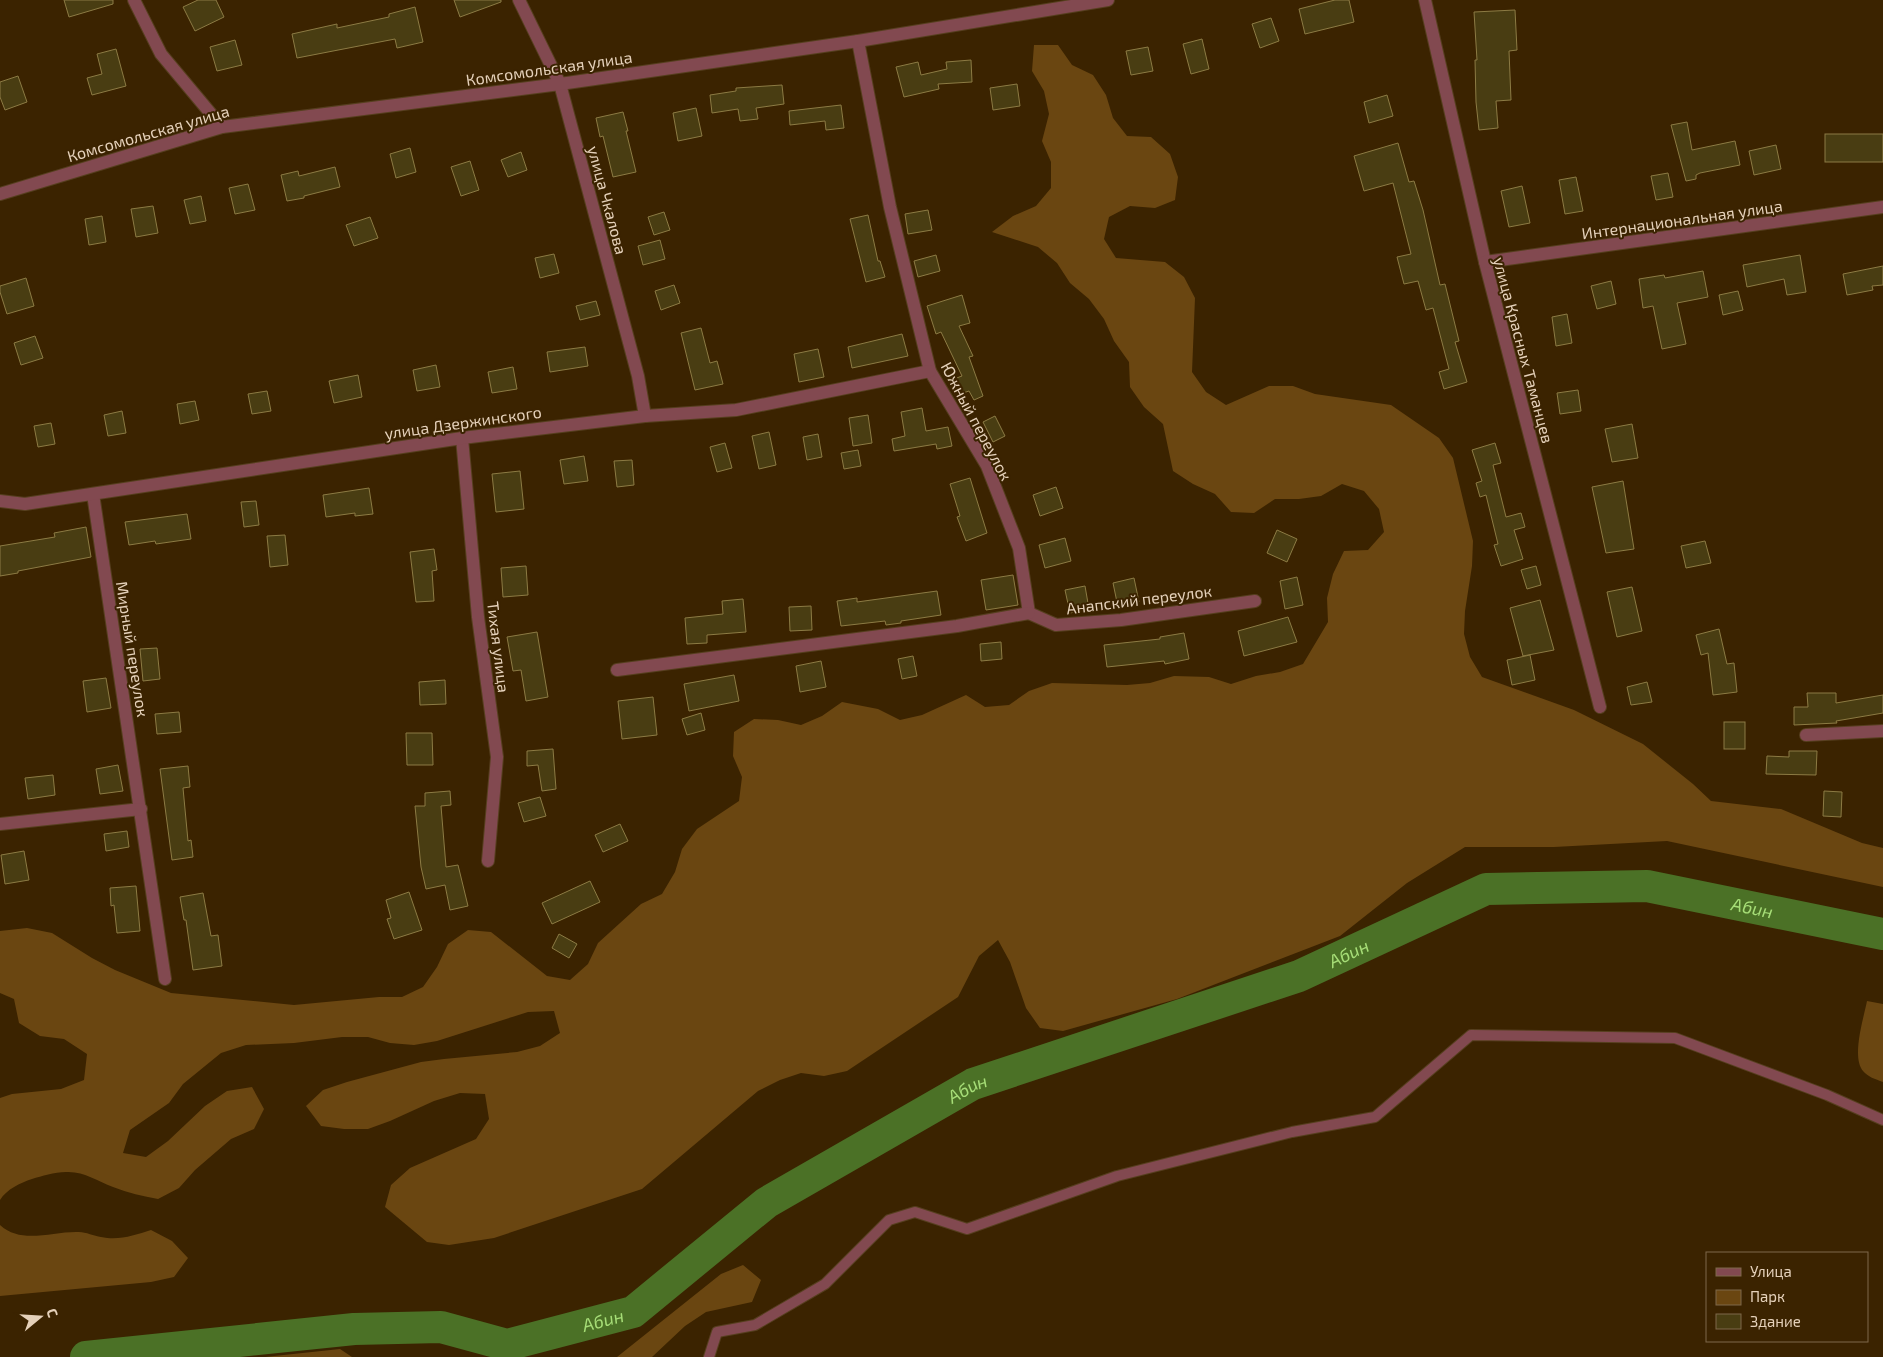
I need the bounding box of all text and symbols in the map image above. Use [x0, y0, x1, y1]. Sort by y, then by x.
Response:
street label: Комсомольская улица [465, 47, 634, 90]
street label: Комсомольская улица [65, 101, 232, 166]
street label: улица Чкалова [583, 144, 632, 257]
street label: Интернациональная улица [1580, 195, 1784, 244]
street label: улица Красных Таманцев [1489, 255, 1558, 445]
street label: Южный переулок [937, 358, 1016, 484]
street label: улица Дзержинского [383, 402, 543, 443]
street label: Мирный переулок [112, 580, 153, 719]
street label: Анапский переулок [1065, 581, 1213, 618]
street label: Тихая улица [483, 600, 514, 694]
water label: Абин [1728, 892, 1775, 922]
water label: Абин [1324, 934, 1372, 972]
water label: Абин [942, 1069, 990, 1108]
legend [1706, 1252, 1868, 1342]
text: Улица [1750, 1262, 1792, 1280]
text: Парк [1750, 1287, 1785, 1305]
north arrow [15, 1292, 65, 1342]
water label: Абин [579, 1304, 626, 1336]
text: С [43, 1306, 62, 1319]
text: Здание [1750, 1312, 1801, 1330]

